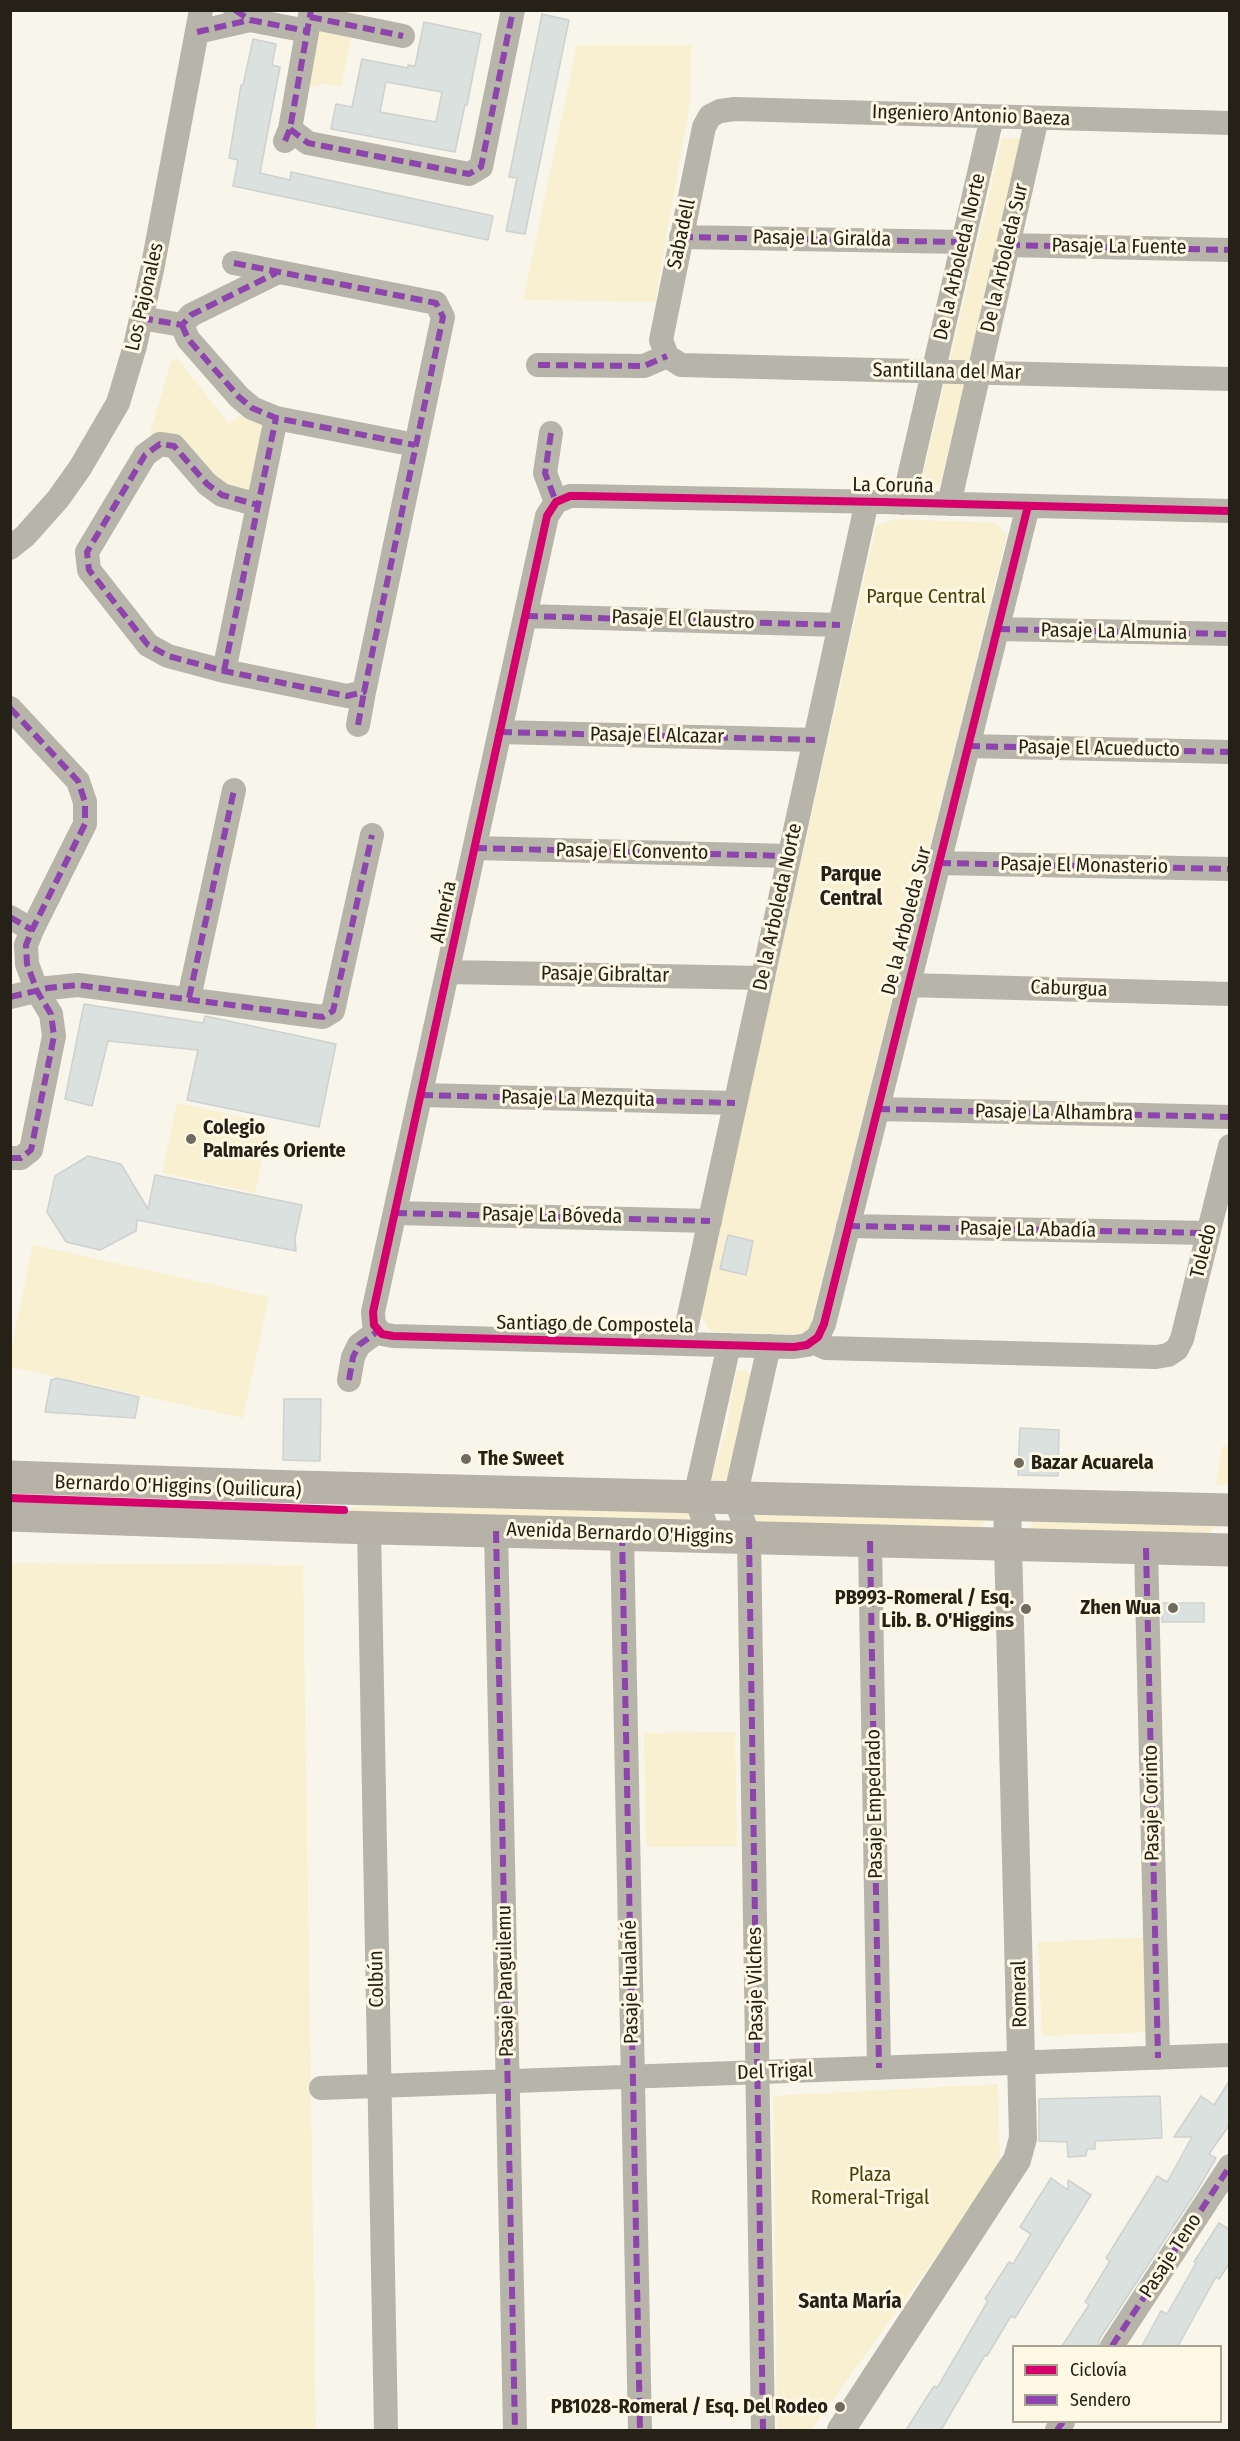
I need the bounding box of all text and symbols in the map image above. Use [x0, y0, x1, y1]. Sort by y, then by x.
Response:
street label: Ingeniero Antonio Baeza [871, 101, 1071, 131]
street label: De la Arboleda Norte [929, 171, 991, 343]
street label: De la Arboleda Sur [976, 181, 1034, 335]
street label: Sabadell [663, 197, 701, 271]
street label: Pasaje La Giralda [753, 226, 891, 252]
street label: Pasaje La Fuente [1051, 234, 1187, 260]
street label: Los Pajonales [121, 240, 169, 354]
street label: Santillana del Mar [872, 359, 1022, 385]
street label: La Coruña [852, 473, 934, 499]
park label: Parque Central [866, 585, 986, 609]
street label: Pasaje El Claustro [611, 606, 755, 634]
street label: Pasaje La Almunia [1040, 619, 1188, 645]
street label: Pasaje El Alcazar [590, 723, 724, 749]
street label: Pasaje El Acueducto [1018, 736, 1180, 762]
street label: De la Arboleda Norte [749, 821, 807, 993]
street label: Pasaje El Convento [556, 839, 708, 865]
street label: De la Arboleda Sur [877, 844, 937, 998]
street label: Pasaje El Monasterio [1000, 853, 1168, 879]
district label: Parque Central [820, 862, 882, 912]
street label: Almería [426, 879, 462, 945]
street label: Pasaje Gibraltar [541, 962, 669, 988]
street label: Caburgua [1030, 976, 1108, 1002]
street label: Pasaje La Mezquita [501, 1086, 655, 1112]
street label: Pasaje La Alhambra [975, 1100, 1133, 1126]
place label: Colegio Palmarés Oriente [203, 1116, 346, 1163]
marker: Colegio Palmarés Oriente [184, 1132, 198, 1146]
street label: Pasaje La Bóveda [482, 1203, 622, 1229]
street label: Pasaje La Abadía [960, 1217, 1096, 1243]
street label: Toledo [1186, 1221, 1222, 1281]
street label: Santiago de Compostela [496, 1311, 694, 1339]
place label: The Sweet [478, 1447, 564, 1471]
place label: Bazar Acuarela [1031, 1451, 1154, 1475]
marker: The Sweet [459, 1452, 473, 1466]
marker: Bazar Acuarela [1012, 1456, 1026, 1470]
street label: Bernardo O'Higgins (Quilicura) [54, 1471, 302, 1503]
street label: Avenida Bernardo O'Higgins [506, 1518, 734, 1550]
place label: PB993-Romeral / Esq. Lib. B. O'Higgins [835, 1586, 1014, 1633]
place label: Zhen Wua [1080, 1596, 1161, 1620]
marker: Zhen Wua [1166, 1601, 1180, 1615]
marker: PB993-Romeral / Esq. Lib. B. O'Higgins [1019, 1602, 1033, 1616]
street label: Pasaje Empedrado [862, 1729, 888, 1879]
street label: Pasaje Corinto [1139, 1745, 1165, 1861]
street label: Pasaje Panguilemu [493, 1905, 519, 2057]
street label: Pasaje Hualañé [618, 1920, 644, 2044]
street label: Pasaje Vilches [743, 1926, 769, 2042]
street label: Colbún [365, 1950, 389, 2008]
street label: Romeral [1007, 1960, 1033, 2028]
street label: Del Trigal [737, 2059, 813, 2085]
park label: Plaza Romeral-Trigal [811, 2163, 929, 2210]
street label: Pasaje Teno [1135, 2209, 1207, 2303]
district label: Santa María [798, 2289, 902, 2315]
legend [1012, 2345, 1222, 2423]
text: Ciclovía [1070, 2359, 1127, 2381]
text: Sendero [1070, 2389, 1131, 2411]
place label: PB1028-Romeral / Esq. Del Rodeo [551, 2395, 828, 2419]
marker: PB1028-Romeral / Esq. Del Rodeo [833, 2400, 847, 2414]

